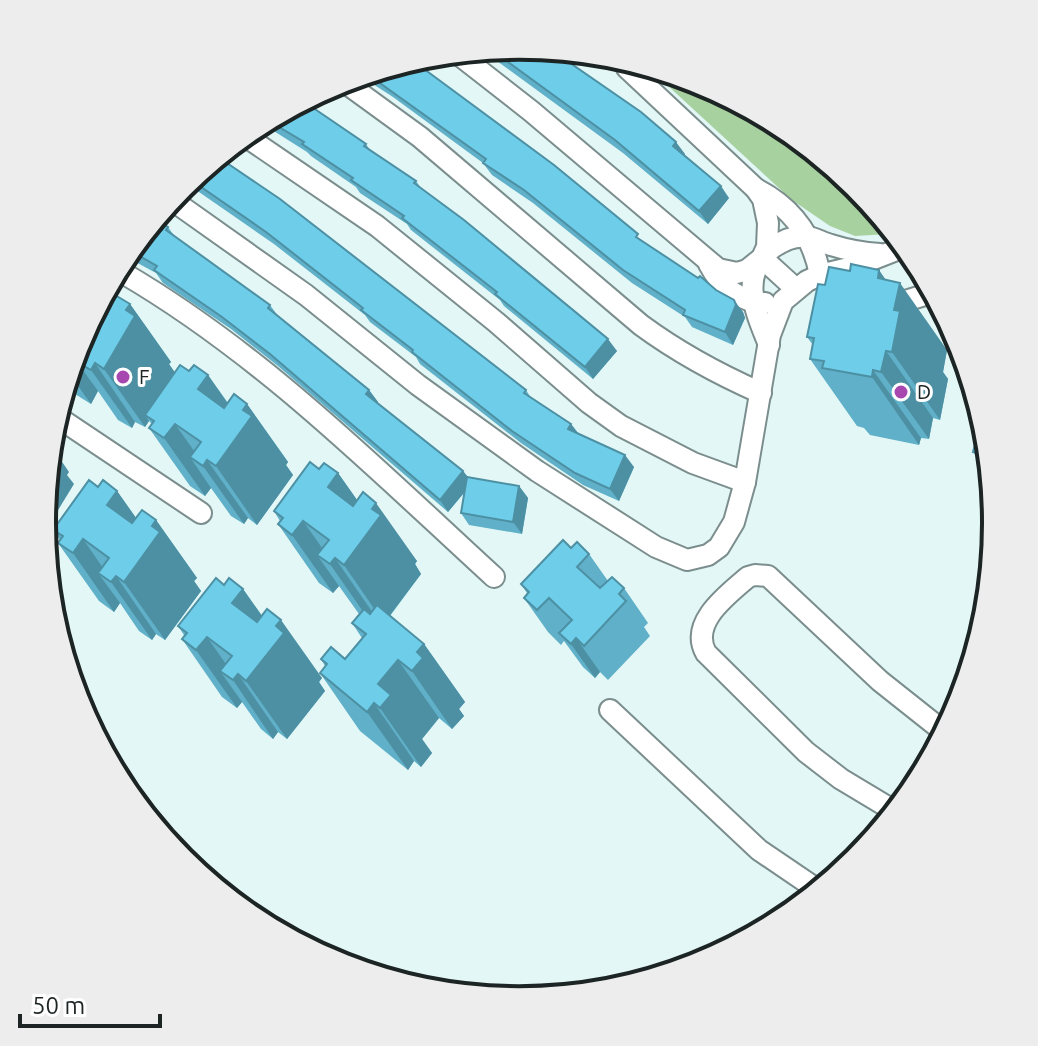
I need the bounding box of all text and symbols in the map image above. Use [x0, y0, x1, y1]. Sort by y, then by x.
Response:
place label: F [139, 365, 150, 388]
marker: F [114, 368, 132, 386]
place label: D [917, 380, 931, 403]
marker: D [892, 383, 910, 401]
scale bar [20, 978, 160, 1028]
text: 50 m [32, 992, 85, 1019]

